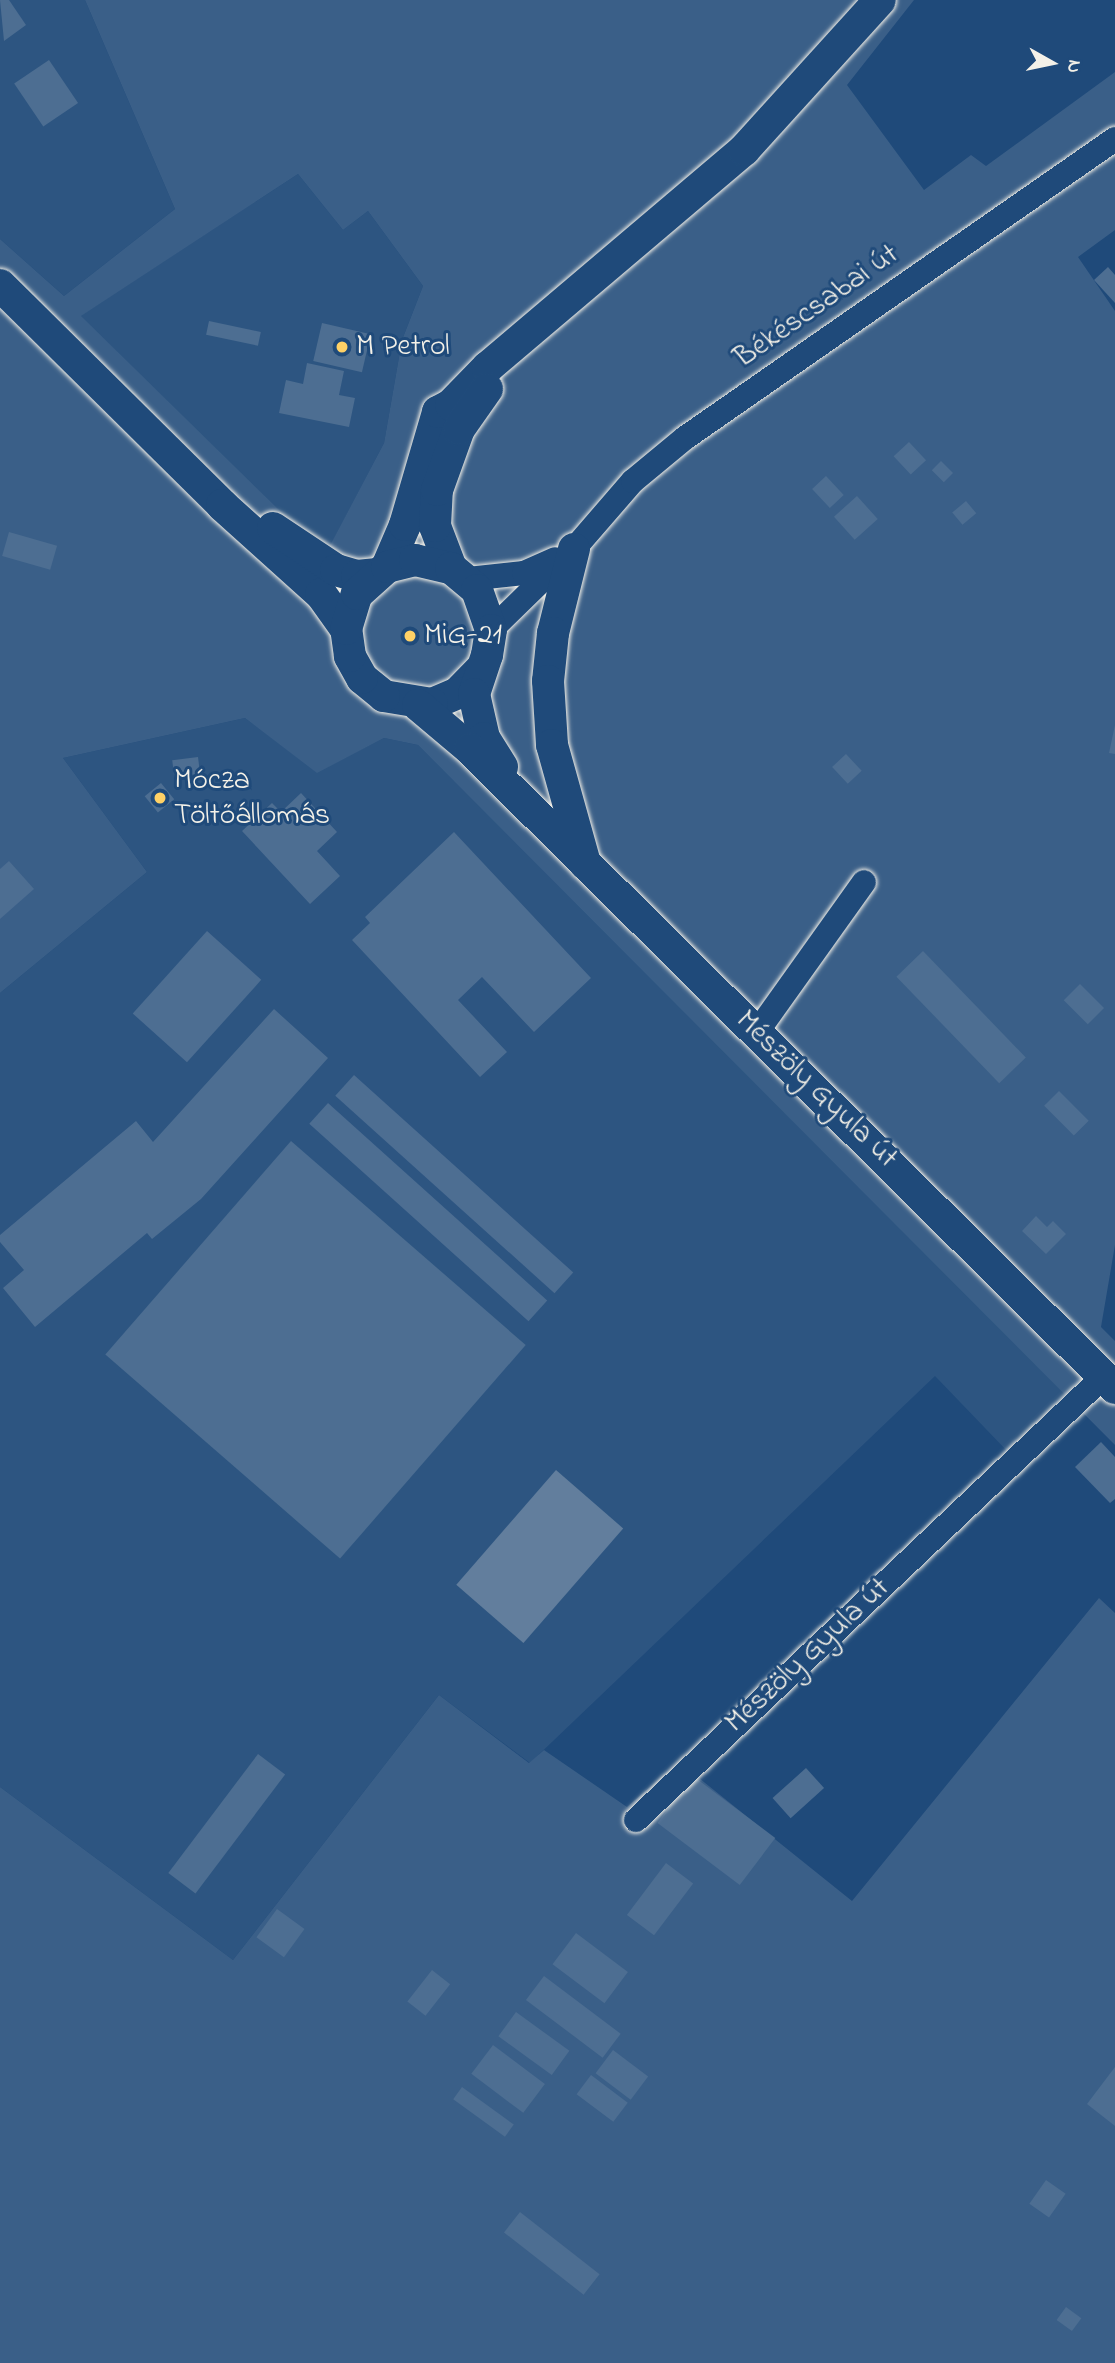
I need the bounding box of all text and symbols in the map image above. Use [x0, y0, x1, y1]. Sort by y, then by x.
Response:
north arrow [1017, 28, 1087, 98]
text: N [1059, 58, 1088, 75]
street label: Békéscsabai út [728, 237, 906, 377]
place label: M Petrol [356, 329, 450, 365]
marker: M Petrol [334, 339, 350, 355]
place label: MiG-21 [424, 618, 502, 654]
marker: MiG-21 [402, 628, 418, 644]
place label: Mócza Töltőállomás [174, 763, 330, 834]
marker: Mócza Töltőállomás [152, 790, 168, 806]
street label: Mészöly Gyula út [727, 1003, 905, 1177]
street label: Mészöly Gyula út [718, 1571, 898, 1741]

